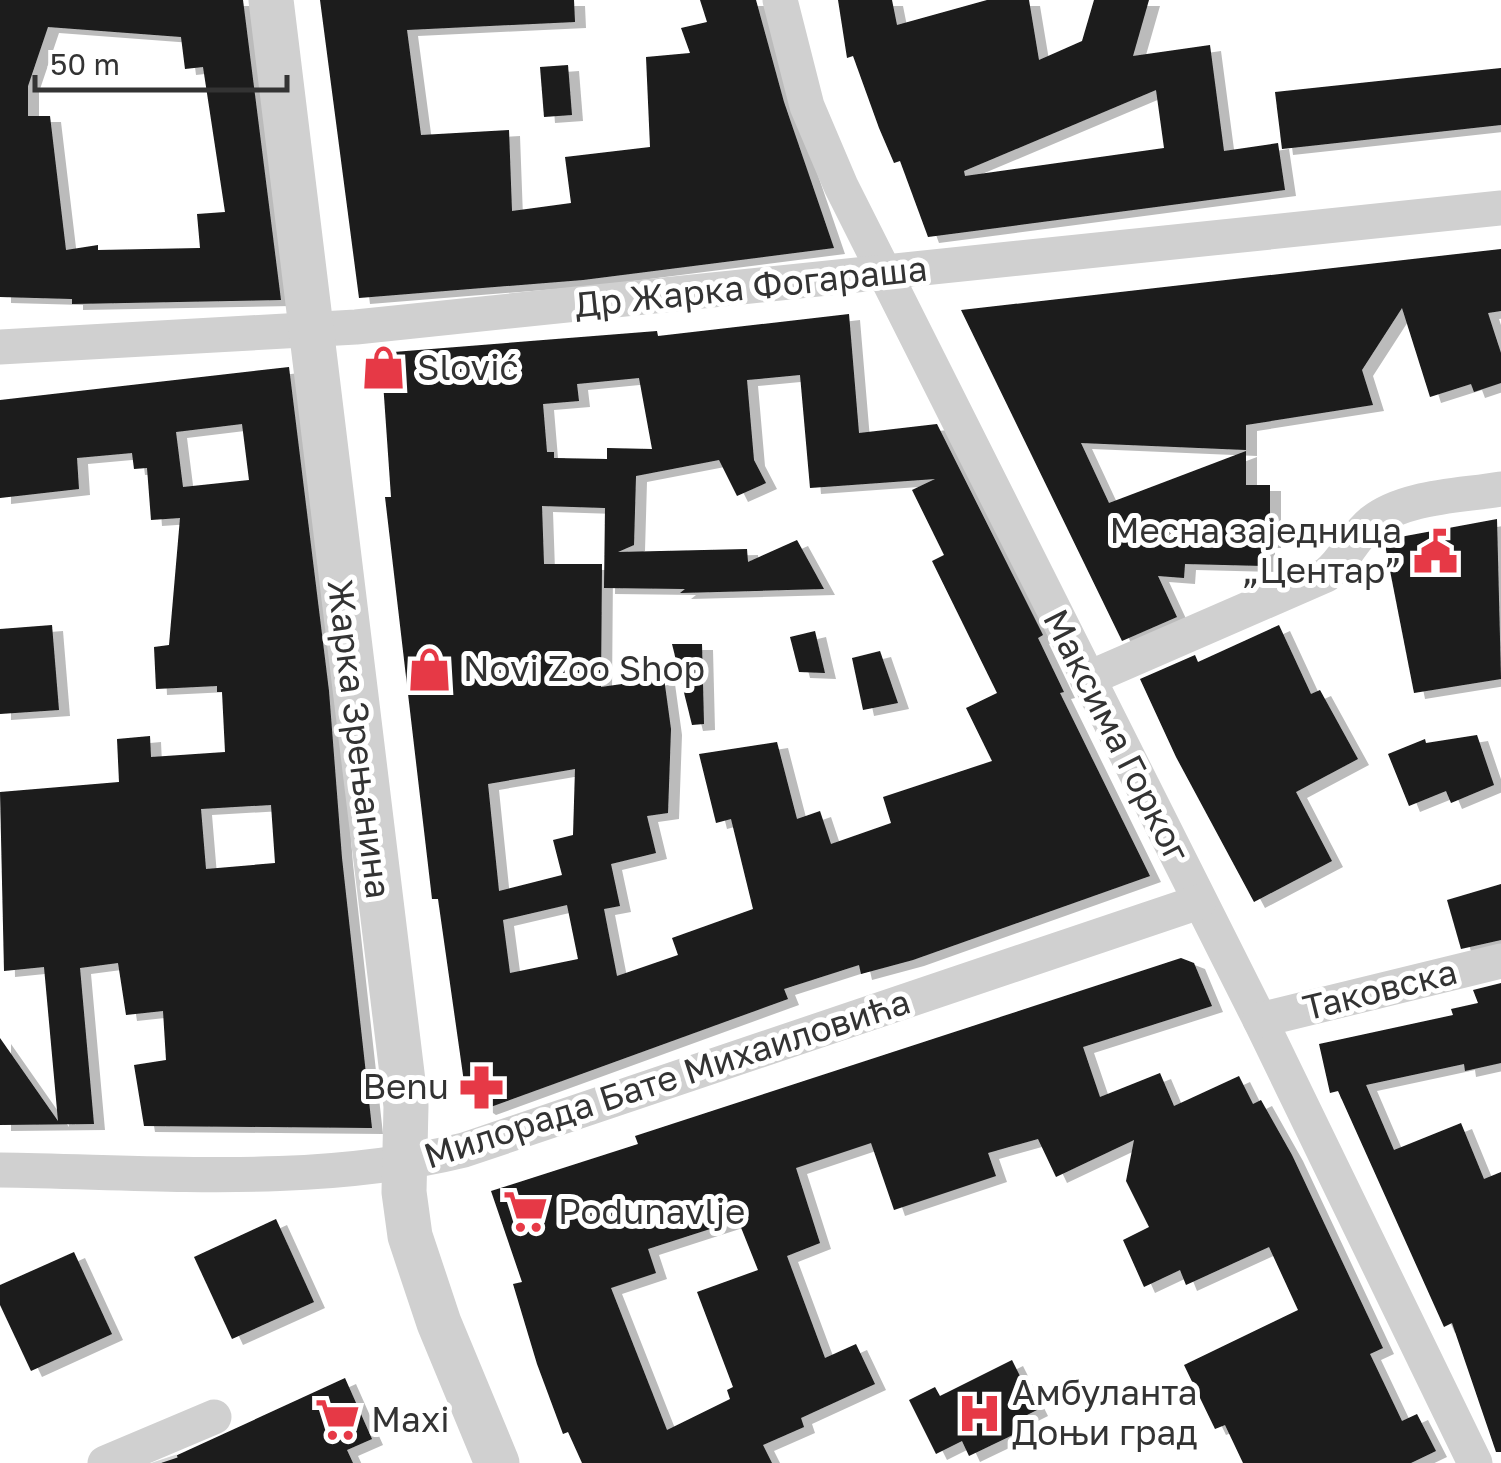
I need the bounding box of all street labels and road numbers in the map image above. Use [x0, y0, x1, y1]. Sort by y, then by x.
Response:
street label: Др Жарка Фогараша [572, 247, 929, 325]
street label: Жарка Зрењанина [320, 577, 400, 901]
street label: Максима Горког [1035, 602, 1199, 869]
street label: Таковска [1298, 950, 1461, 1028]
street label: Милорада Бате Михаиловића [418, 980, 915, 1177]

